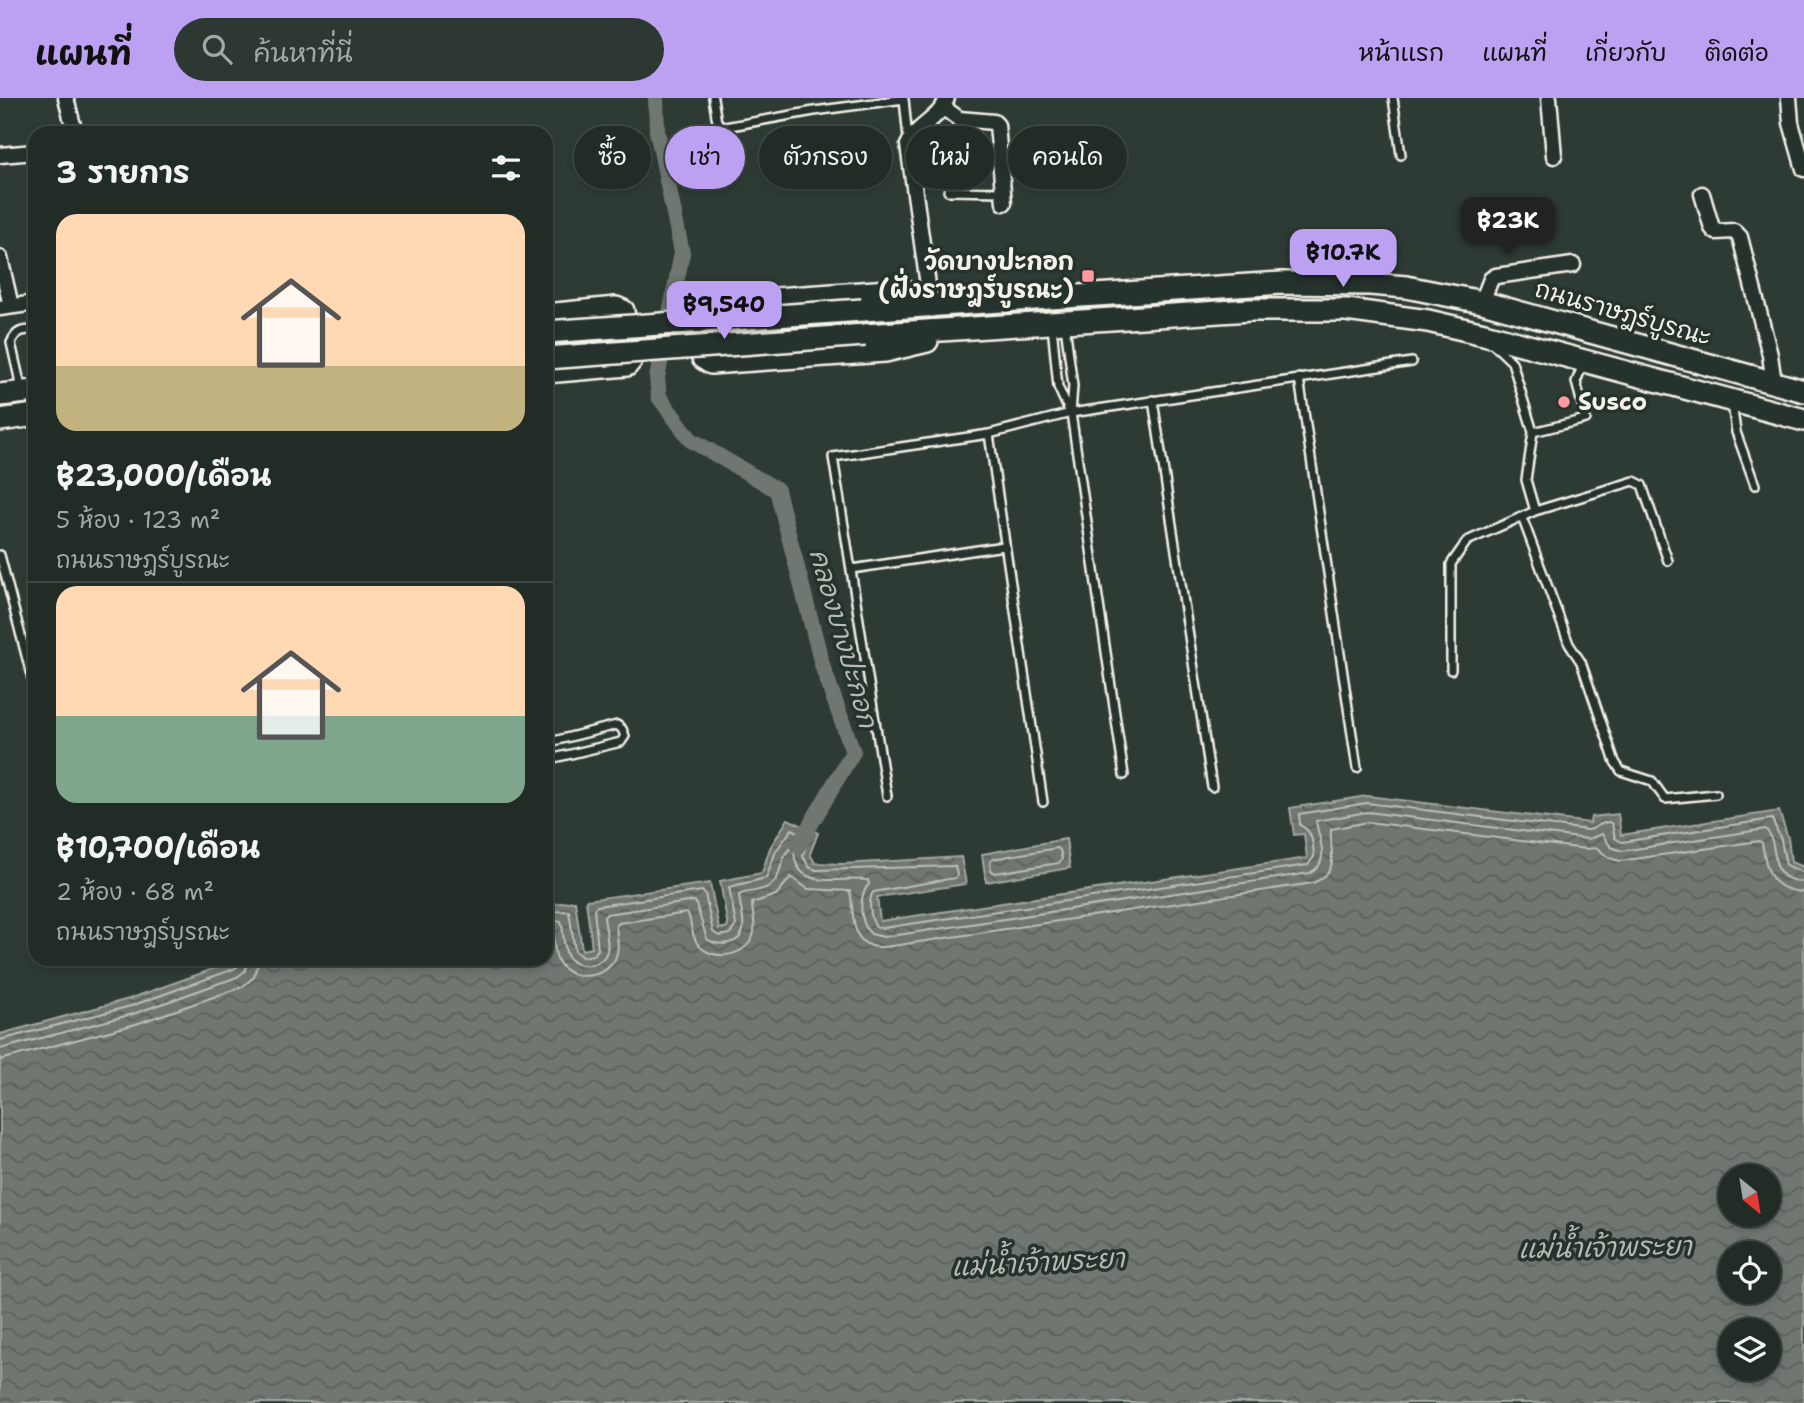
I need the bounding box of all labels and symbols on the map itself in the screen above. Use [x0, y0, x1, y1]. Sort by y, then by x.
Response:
pin: ฿23K [1467, 198, 1549, 257]
pin: ฿10.7K [1286, 230, 1400, 289]
place label: วัดบางปะกอก (ฝั่งราษฎร์บูรณะ) [878, 246, 1074, 308]
marker: วัดบางปะกอก (ฝั่งราษฎร์บูรณะ) [1080, 268, 1096, 284]
street label: ถนนราษฎร์บูรณะ [1531, 273, 1715, 355]
pin: ฿9,540 [667, 282, 781, 341]
place label: Susco [1578, 386, 1647, 418]
marker: Susco [1556, 394, 1572, 410]
water label: คลองบางปะกอก [802, 545, 887, 732]
north arrow [1718, 1164, 1782, 1227]
water label: แม่น้ำเจ้าพระยา [1518, 1222, 1694, 1266]
water label: แม่น้ำเจ้าพระยา [950, 1234, 1127, 1284]

